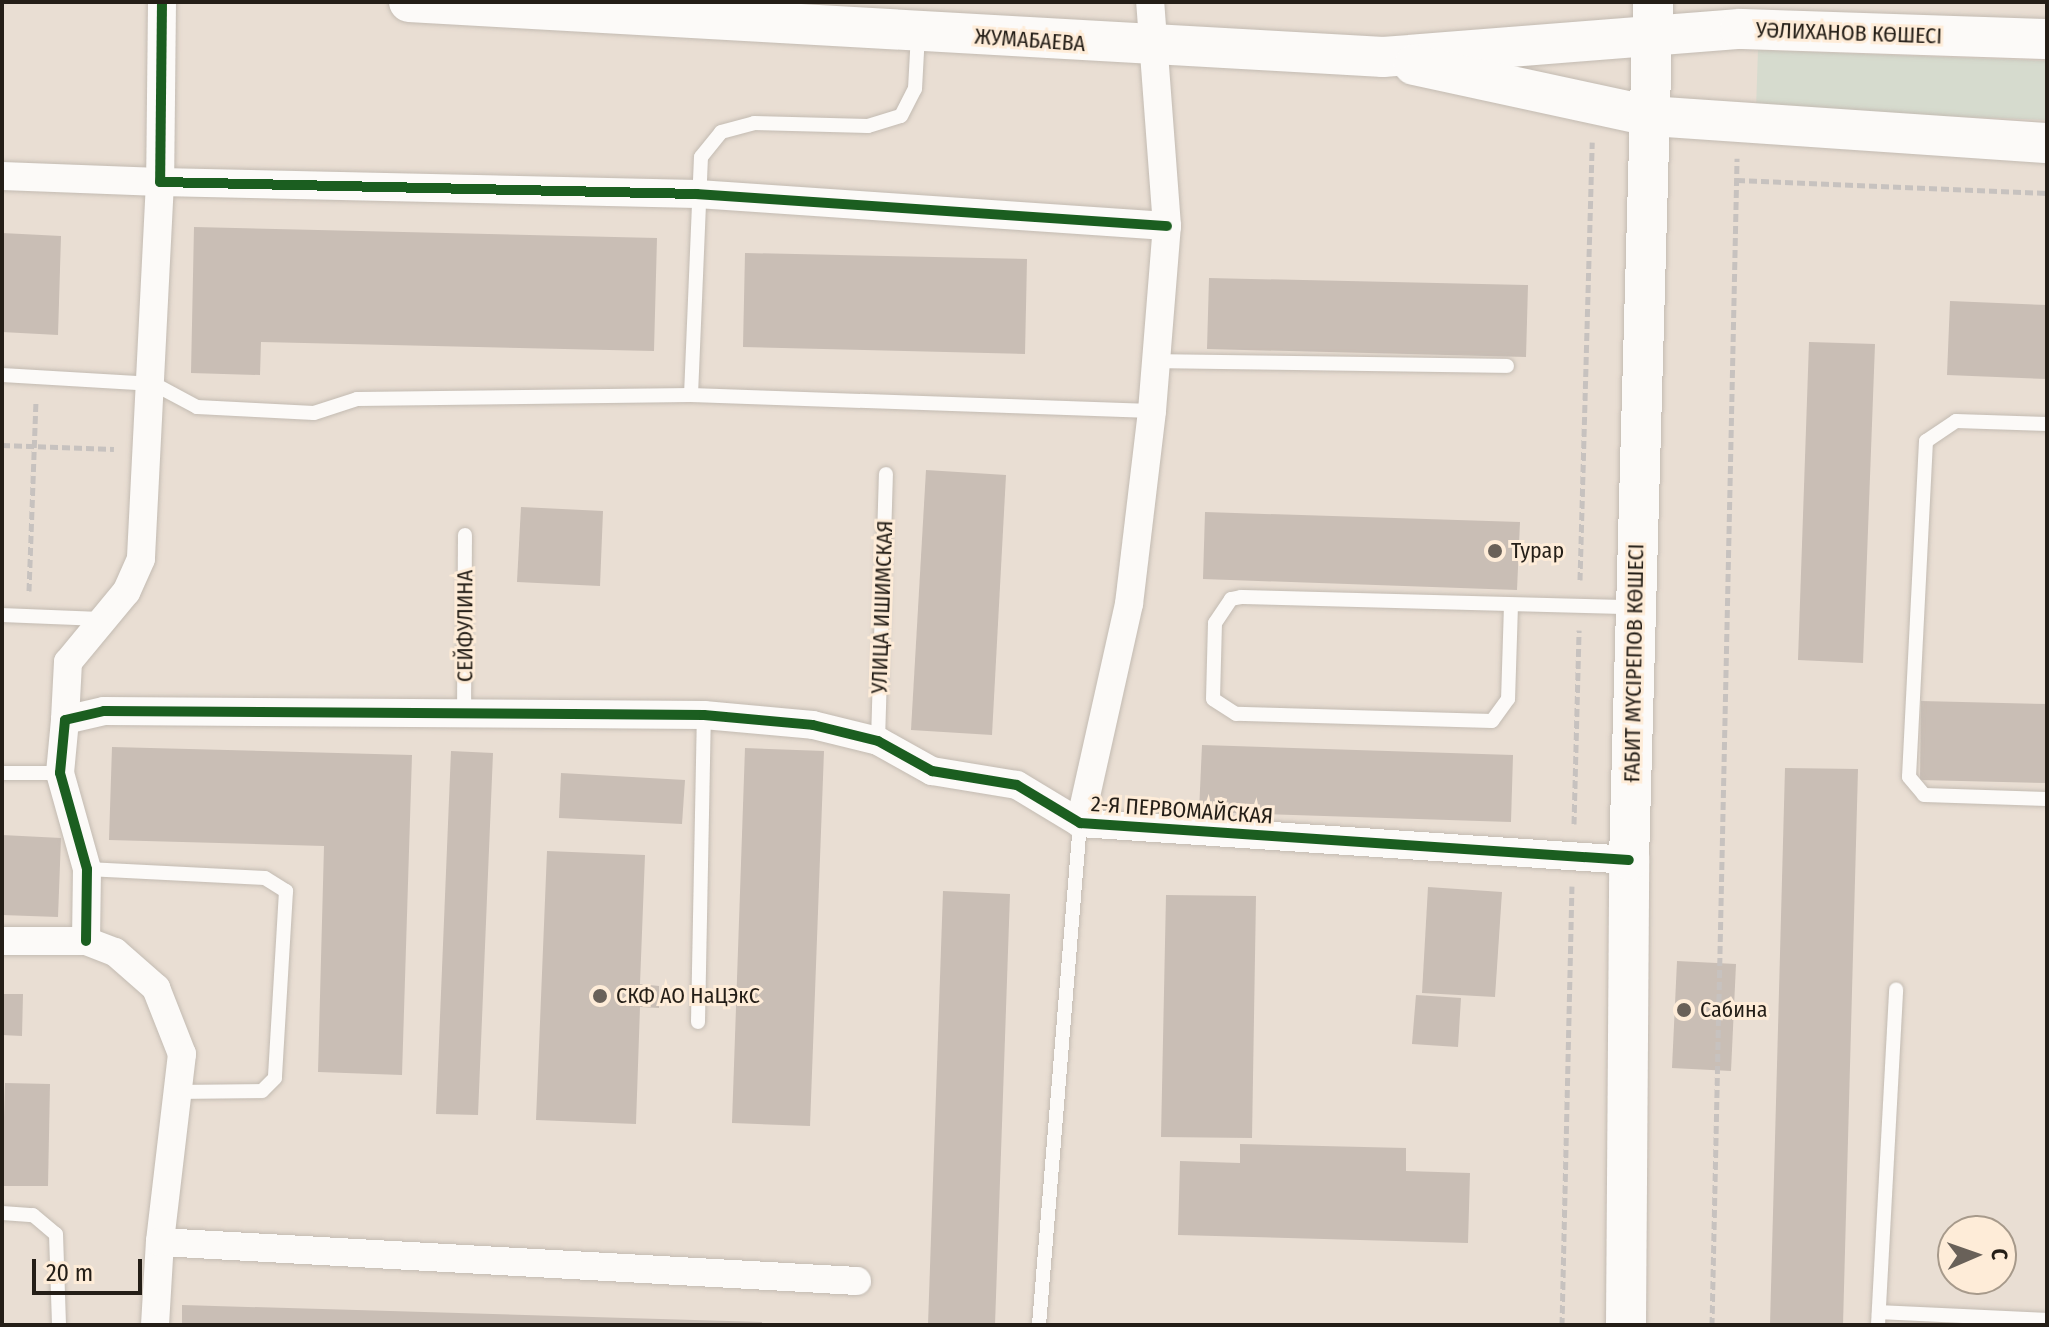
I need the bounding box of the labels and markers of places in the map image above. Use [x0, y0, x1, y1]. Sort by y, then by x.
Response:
place label: Турар [1511, 538, 1564, 564]
marker: Турар [1486, 542, 1504, 560]
place label: СКФ АО НаЦЭкС [616, 983, 760, 1009]
marker: СКФ АО НаЦЭкС [591, 987, 609, 1005]
place label: Сабина [1700, 997, 1767, 1023]
marker: Сабина [1675, 1001, 1693, 1019]

